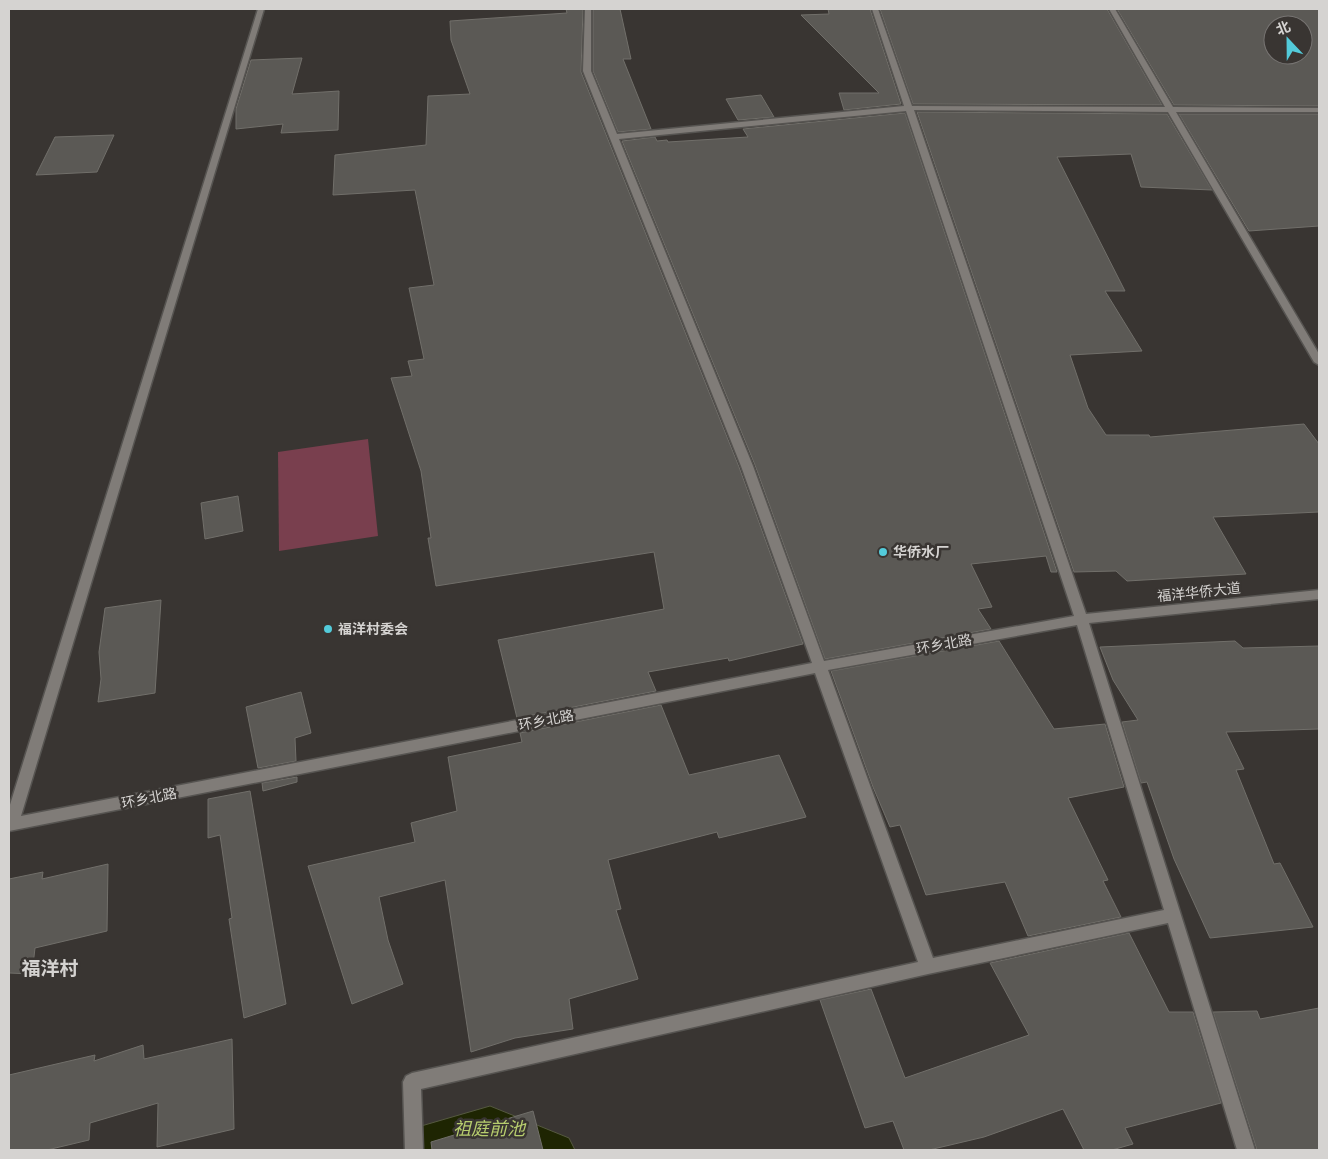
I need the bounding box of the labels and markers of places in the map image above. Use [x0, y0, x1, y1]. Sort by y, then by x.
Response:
place label: 华侨水厂 [893, 543, 949, 561]
marker: 华侨水厂 [877, 546, 889, 558]
place label: 福洋村委会 [338, 620, 408, 638]
marker: 福洋村委会 [322, 623, 334, 635]

